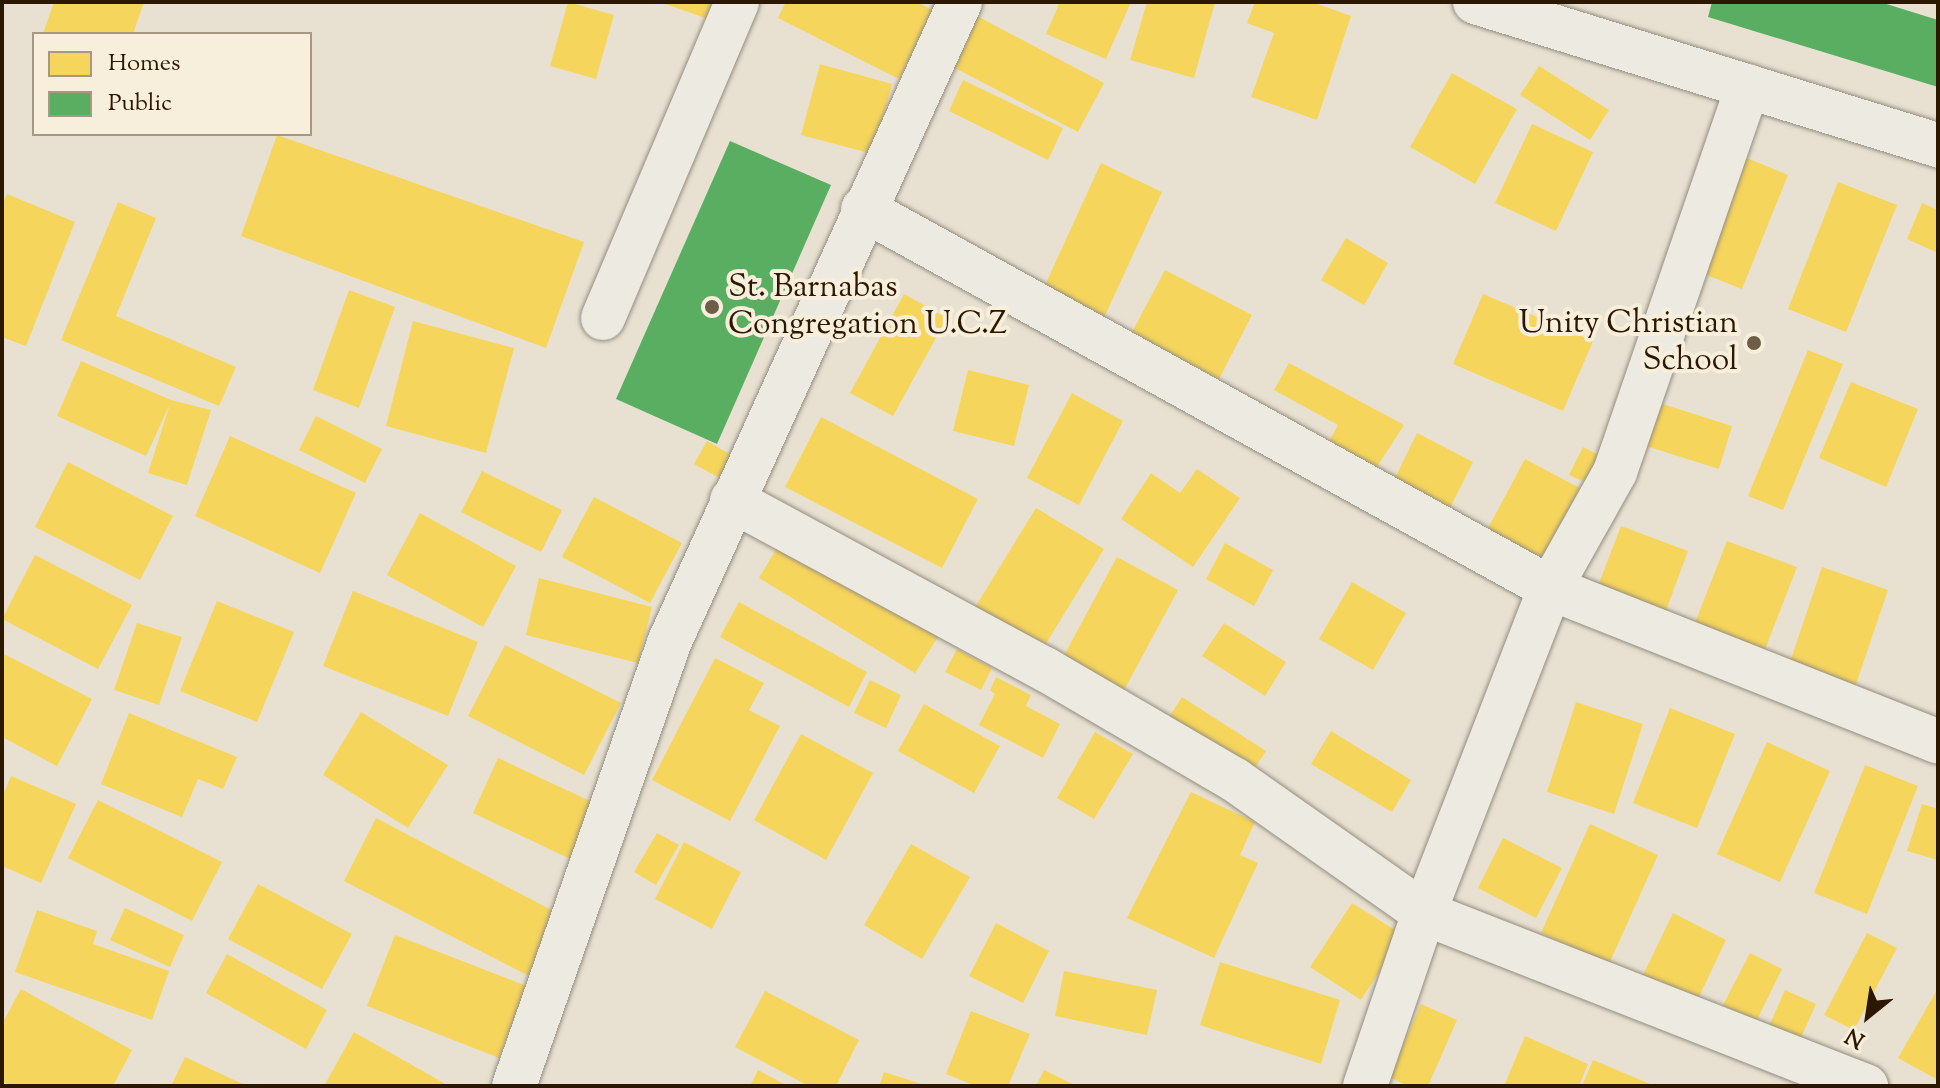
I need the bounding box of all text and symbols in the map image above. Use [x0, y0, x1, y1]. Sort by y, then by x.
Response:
legend [32, 32, 312, 136]
text: Homes [108, 47, 180, 81]
text: Public [108, 87, 172, 121]
place label: St. Barnabas Congregation U.C.Z [728, 270, 1007, 345]
marker: St. Barnabas Congregation U.C.Z [703, 298, 721, 316]
place label: Unity Christian School [1519, 306, 1738, 381]
marker: Unity Christian School [1745, 334, 1763, 352]
north arrow [1828, 976, 1908, 1056]
text: N [1840, 1019, 1872, 1055]

